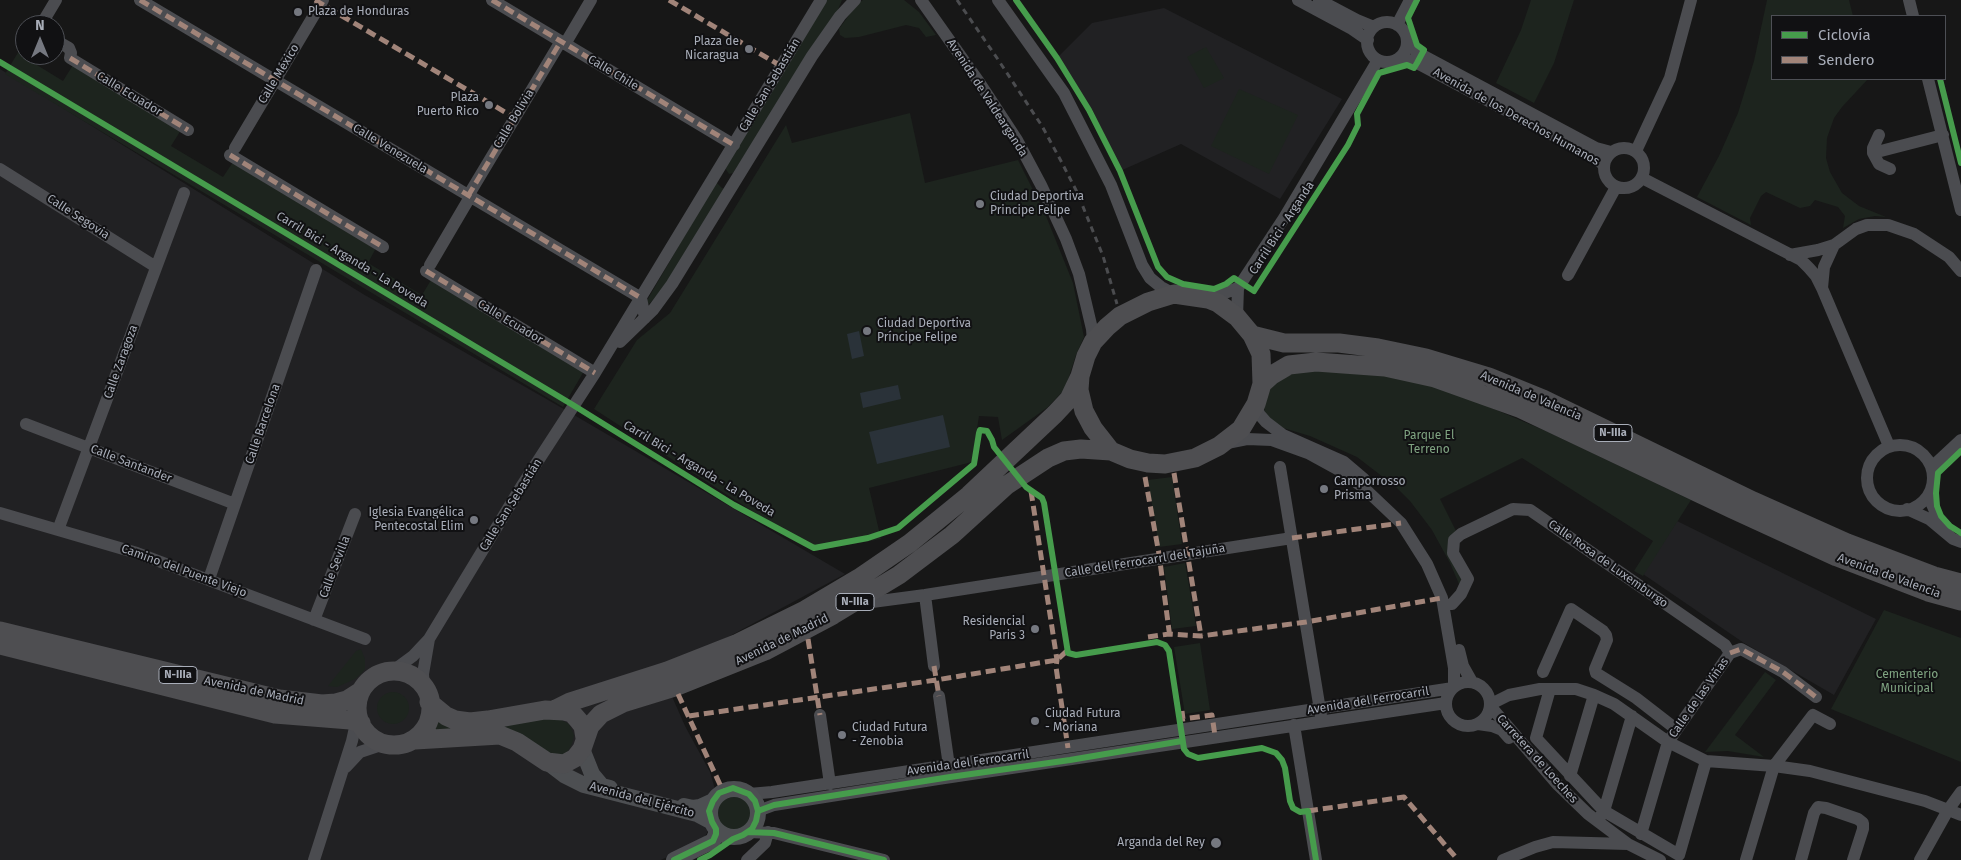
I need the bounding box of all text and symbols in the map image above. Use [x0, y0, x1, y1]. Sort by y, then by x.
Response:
place label: Plaza de Honduras [308, 5, 409, 19]
marker: Plaza de Honduras [292, 6, 304, 18]
north arrow [15, 15, 65, 65]
legend [1771, 15, 1946, 80]
text: N [35, 17, 45, 34]
text: Ciclovía [1818, 26, 1871, 44]
place label: Plaza de Nicaragua [685, 35, 739, 63]
street label: Calle San Sebastián [736, 36, 804, 134]
street label: Avenida de Valdearganda [944, 36, 1030, 160]
street label: Calle México [256, 42, 302, 106]
marker: Plaza de Nicaragua [743, 43, 755, 55]
text: Sendero [1818, 51, 1874, 69]
street label: Calle Chile [585, 52, 641, 94]
street label: Avenida de los Derechos Humanos [1430, 65, 1602, 169]
street label: Calle Ecuador [94, 69, 164, 119]
street label: Calle Bolivia [491, 87, 537, 151]
place label: Plaza Puerto Rico [417, 91, 479, 119]
marker: Plaza Puerto Rico [483, 99, 495, 111]
street label: Calle Venezuela [350, 121, 430, 177]
street label: Carril Bici - Arganda [1247, 179, 1317, 277]
place label: Ciudad Deportiva Principe Felipe [990, 190, 1084, 218]
street label: Calle Segovia [44, 191, 112, 243]
marker: Ciudad Deportiva Principe Felipe [974, 198, 986, 210]
street label: Carril Bici - Arganda - La Poveda [274, 209, 430, 311]
street label: Calle Ecuador [475, 297, 545, 347]
place label: Ciudad Deportiva Príncipe Felipe [877, 317, 971, 345]
street label: Calle Zaragoza [101, 323, 141, 401]
marker: Ciudad Deportiva Príncipe Felipe [861, 325, 873, 337]
street label: Avenida de Valencia [1478, 368, 1584, 424]
street label: Calle Barcelona [243, 382, 283, 466]
street label: Carril Bici - Arganda - La Poveda [621, 418, 777, 520]
road number: N-IIIa [1594, 424, 1632, 442]
park label: Parque El Terreno [1404, 429, 1454, 457]
street label: Calle Santander [88, 442, 174, 486]
street label: Calle San Sebastián [477, 456, 545, 554]
place label: Camporrosso Prisma [1334, 475, 1406, 503]
marker: Camporrosso Prisma [1318, 483, 1330, 495]
place label: Iglesia Evangélica Pentecostal Elim [368, 506, 464, 534]
marker: Iglesia Evangélica Pentecostal Elim [468, 514, 480, 526]
street label: Calle Rosa de Luxemburgo [1545, 517, 1671, 611]
street label: Calle Sevilla [317, 534, 353, 600]
street label: Calle del Ferrocarrl del Tajuña [1064, 541, 1226, 581]
street label: Camino del Puente Viejo [119, 542, 249, 600]
street label: Avenida de Valencia [1835, 551, 1943, 601]
road number: N-IIIa [836, 594, 874, 610]
street label: Avenida de Madrid [733, 611, 831, 669]
place label: Residencial Paris 3 [963, 615, 1025, 643]
marker: Residencial Paris 3 [1029, 623, 1041, 635]
street label: Calle de las Viñas [1666, 655, 1732, 741]
road number: N-IIIa [159, 666, 197, 684]
park label: Cementerio Municipal [1876, 668, 1938, 696]
street label: Avenida de Madrid [203, 673, 305, 709]
street label: Avenida del Ferrocarril [1306, 684, 1430, 718]
place label: Ciudad Futura - Moriana [1045, 707, 1121, 735]
street label: Carretera de Loeches [1493, 712, 1581, 806]
marker: Ciudad Futura - Moriana [1029, 715, 1041, 727]
place label: Ciudad Futura - Zenobia [852, 721, 928, 749]
marker: Ciudad Futura - Zenobia [836, 729, 848, 741]
street label: Avenida del Ferrocarril [906, 747, 1030, 779]
street label: Avenida del Ejército [588, 779, 696, 821]
place label: Arganda del Rey [1117, 836, 1205, 850]
marker: Arganda del Rey [1209, 836, 1223, 850]

